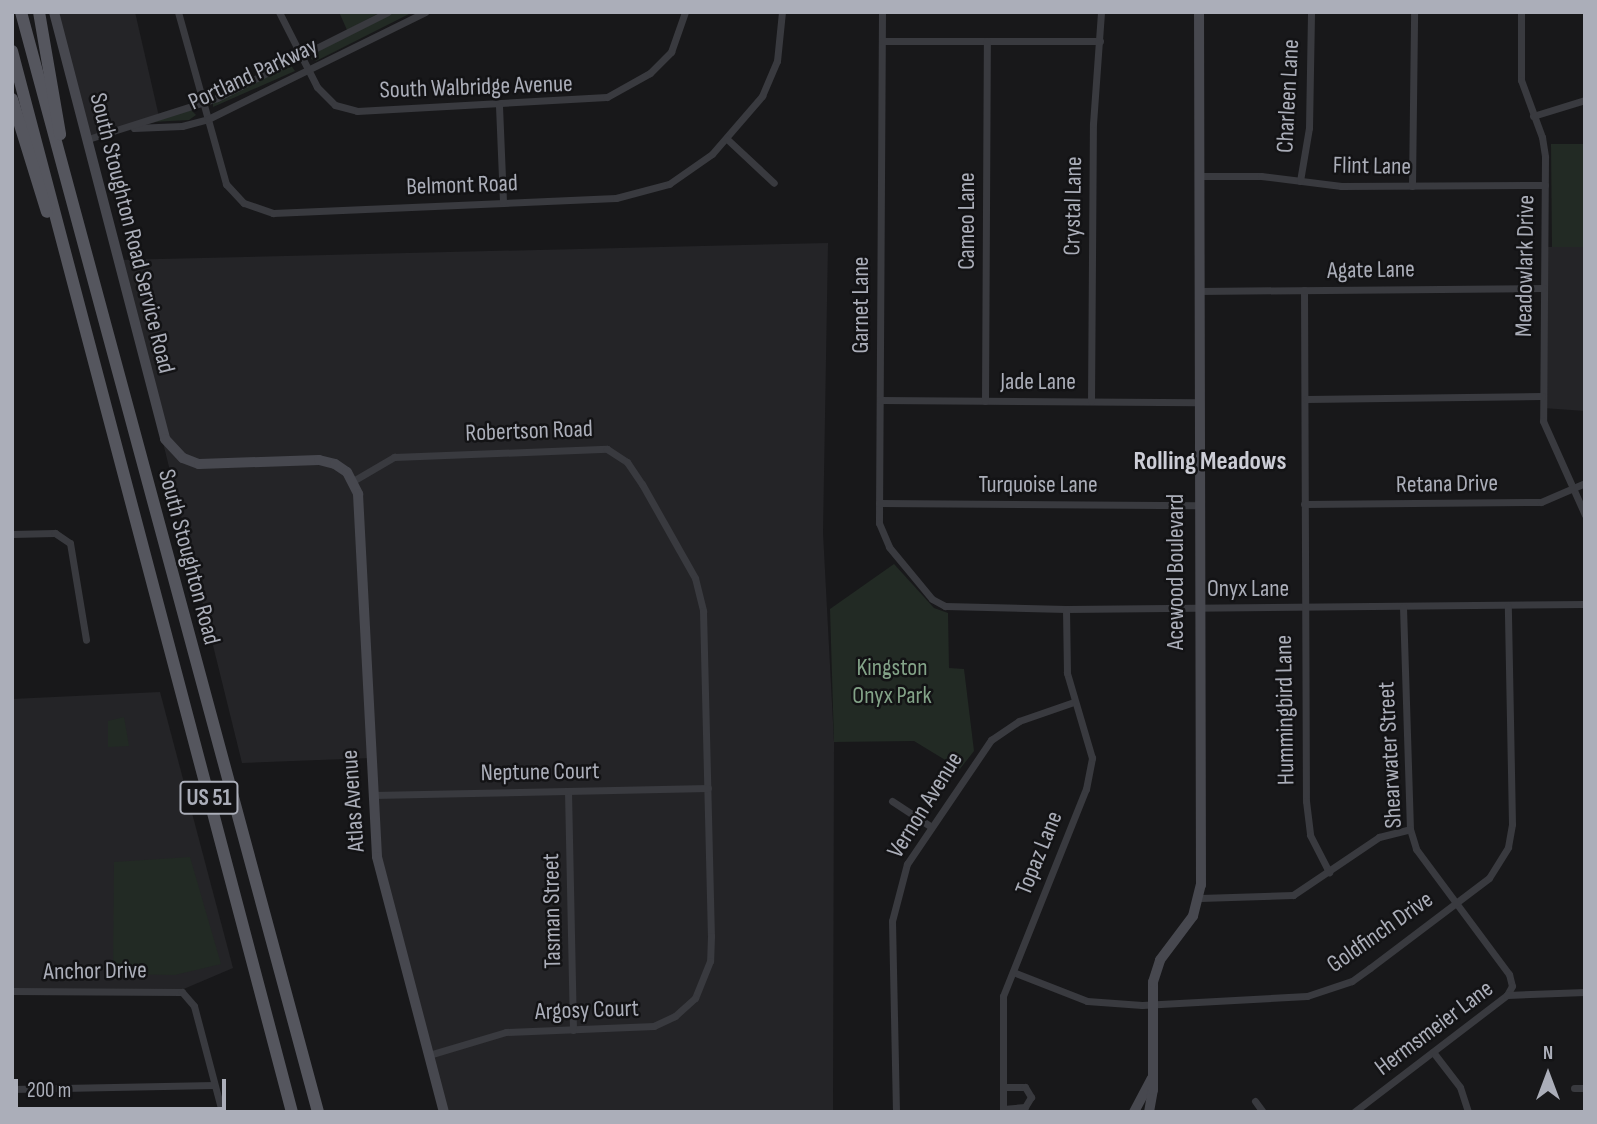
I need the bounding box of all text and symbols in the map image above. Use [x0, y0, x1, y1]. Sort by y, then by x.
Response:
street label: Portland Parkway [184, 32, 322, 116]
street label: Charleen Lane [1271, 38, 1305, 154]
street label: South Walbridge Avenue [379, 69, 573, 105]
street label: South Stoughton Road Service Road [83, 90, 181, 376]
street label: Flint Lane [1333, 151, 1411, 181]
street label: Crystal Lane [1058, 156, 1088, 256]
street label: Belmont Road [406, 169, 518, 201]
street label: Cameo Lane [953, 172, 981, 270]
street label: Meadowlark Drive [1509, 195, 1541, 337]
street label: Agate Lane [1327, 255, 1415, 285]
street label: Garnet Lane [847, 256, 875, 354]
street label: Jade Lane [1000, 368, 1076, 396]
street label: Robertson Road [465, 414, 593, 448]
district label: Rolling Meadows [1134, 446, 1286, 478]
street label: South Stoughton Road [152, 466, 226, 648]
street label: Retana Drive [1396, 469, 1498, 499]
street label: Turquoise Lane [978, 471, 1098, 499]
street label: Acewood Boulevard [1162, 494, 1190, 650]
street label: Onyx Lane [1207, 575, 1289, 603]
street label: Hummingbird Lane [1269, 635, 1301, 785]
park label: Kingston Onyx Park [852, 654, 932, 710]
street label: Shearwater Street [1372, 681, 1408, 829]
street label: Vernon Avenue [881, 747, 969, 863]
street label: Atlas Avenue [335, 749, 371, 853]
street label: Neptune Court [480, 757, 600, 787]
road number: US 51 [179, 778, 239, 818]
street label: Topaz Lane [1009, 807, 1069, 899]
street label: Tasman Street [537, 853, 567, 969]
street label: Goldfinch Drive [1321, 885, 1439, 979]
street label: Anchor Drive [43, 956, 147, 986]
street label: Hermsmeier Lane [1369, 974, 1499, 1082]
street label: Argosy Court [535, 994, 639, 1026]
north arrow [1513, 1040, 1583, 1110]
text: N [1543, 1042, 1553, 1065]
scale bar [18, 1064, 229, 1108]
text: 200 m [27, 1078, 71, 1103]

